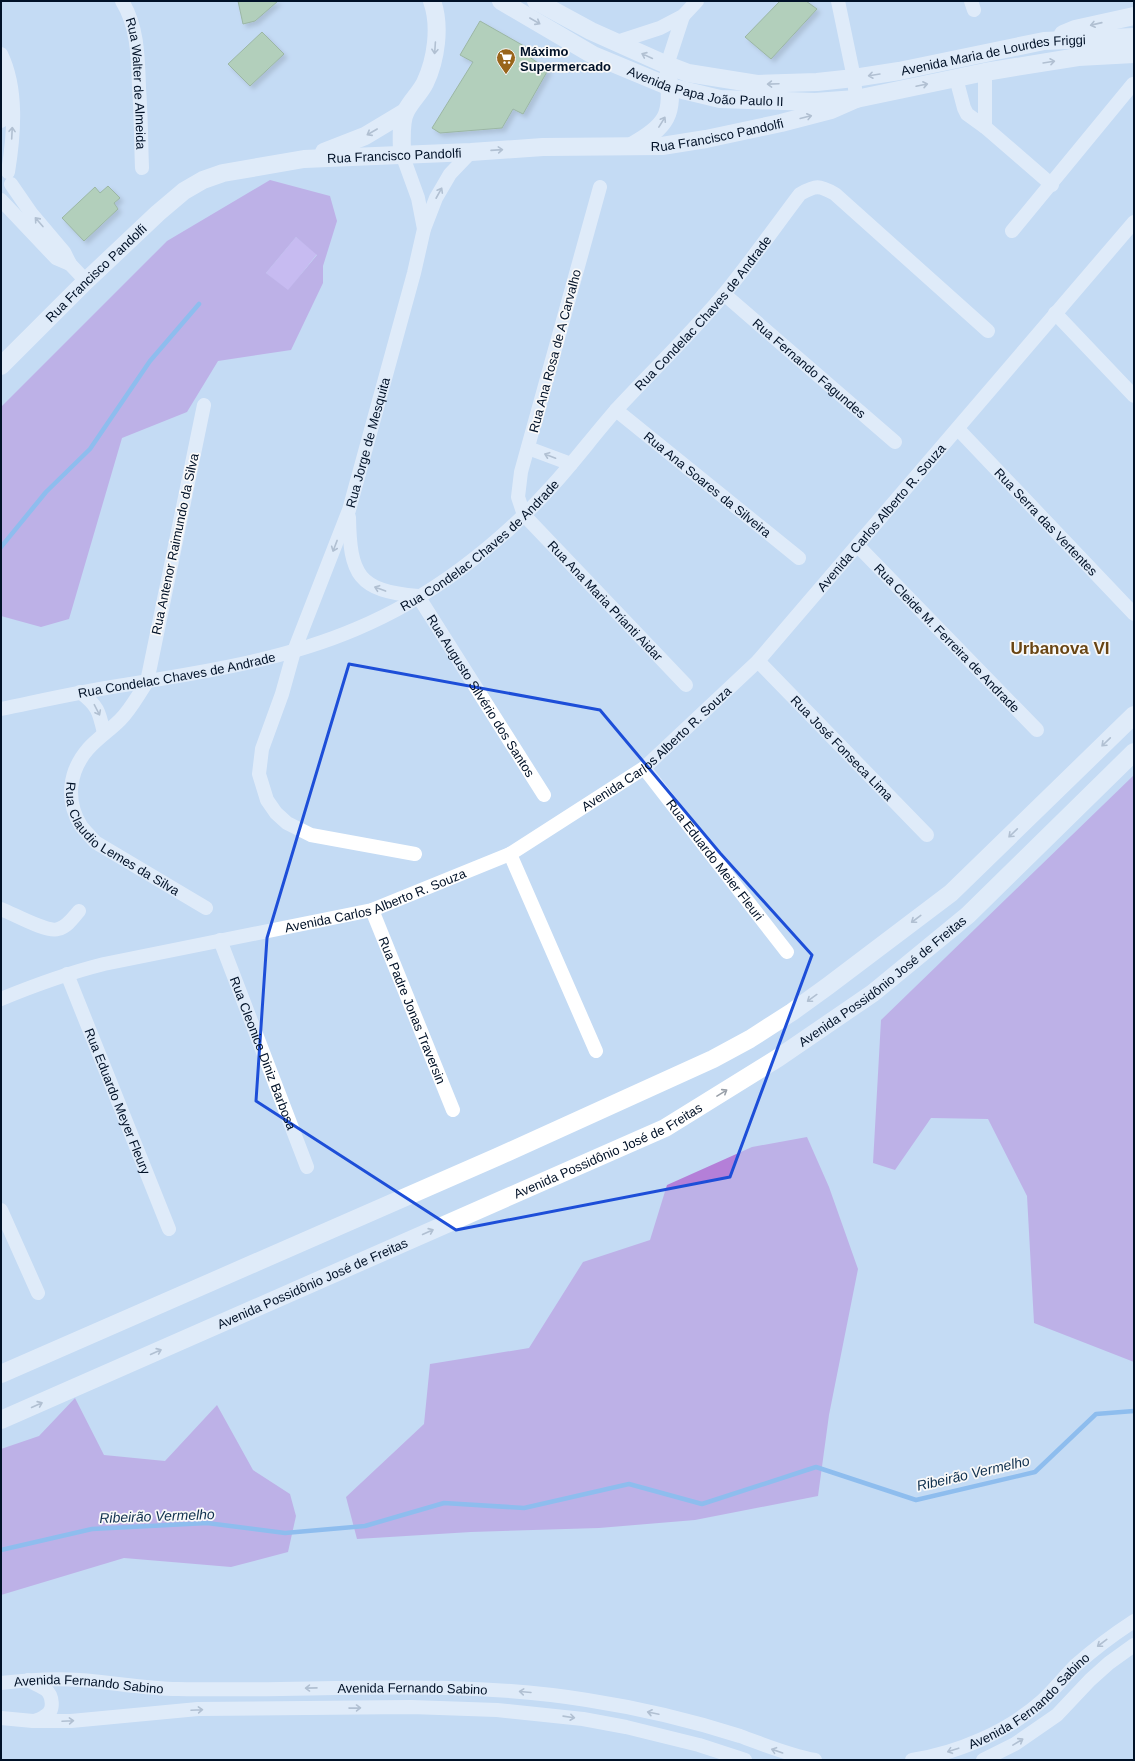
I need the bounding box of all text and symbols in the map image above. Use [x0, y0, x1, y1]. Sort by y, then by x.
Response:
street label: Rua Walter de Almeida [123, 16, 149, 150]
one-way arrow [529, 17, 541, 25]
one-way arrow [1090, 21, 1103, 29]
street label: Avenida Maria de Lourdes Friggi [899, 32, 1086, 78]
one-way arrow [431, 42, 438, 55]
place label: Máximo Supermercado [520, 44, 611, 74]
supermarket icon: Máximo Supermercado [495, 47, 517, 75]
one-way arrow [642, 52, 654, 59]
one-way arrow [1043, 58, 1056, 66]
street label: Avenida Papa João Paulo II [625, 63, 784, 109]
one-way arrow [868, 71, 881, 79]
one-way arrow [767, 80, 780, 88]
one-way arrow [915, 81, 928, 89]
one-way arrow [799, 113, 812, 120]
street label: Rua Francisco Pandolfi [651, 115, 785, 154]
one-way arrow [659, 116, 667, 128]
one-way arrow [8, 127, 15, 140]
one-way arrow [366, 129, 378, 137]
street label: Rua Francisco Pandolfi [327, 145, 462, 166]
one-way arrow [490, 147, 503, 154]
one-way arrow [436, 187, 444, 199]
one-way arrow [35, 217, 44, 227]
street label: Rua Francisco Pandolfi [42, 221, 149, 325]
street label: Rua Condelac Chaves de Andrade [631, 232, 774, 393]
street label: Rua Ana Rosa de A Carvalho [526, 268, 584, 434]
street label: Rua Fernando Fagundes [750, 315, 869, 421]
street label: Rua Jorge de Mesquita [342, 375, 393, 509]
street label: Rua Ana Soares da Silveira [641, 428, 775, 541]
street label: Avenida Carlos Alberto R. Souza [814, 440, 949, 594]
street label: Rua Antenor Raimundo da Silva [148, 451, 202, 636]
one-way arrow [544, 452, 556, 460]
street label: Rua Serra das Vertentes [992, 465, 1101, 579]
street label: Rua Condelac Chaves de Andrade [398, 477, 562, 614]
street label: Rua Ana Maria Prianti Aidar [545, 537, 667, 664]
one-way arrow [331, 540, 339, 552]
street label: Rua Cleide M. Ferreira de Andrade [872, 560, 1023, 715]
one-way arrow [374, 585, 387, 592]
street label: Rua Augusto Silvério dos Santos [424, 612, 538, 780]
district label: Urbanova VI [1010, 639, 1110, 658]
street label: Rua Condelac Chaves de Andrade [77, 649, 277, 700]
street label: Avenida Carlos Alberto R. Souza [578, 682, 734, 814]
street label: Rua José Fonseca Lima [788, 692, 897, 804]
one-way arrow [94, 704, 101, 716]
one-way arrow [1101, 738, 1111, 747]
street label: Rua Claudio Lemes da Silva [63, 781, 183, 898]
street label: Rua Eduardo Meier Fleuri [664, 796, 767, 923]
one-way arrow [1008, 828, 1018, 838]
street label: Avenida Carlos Alberto R. Souza [283, 865, 469, 935]
street label: Avenida Possidônio José de Freitas [796, 912, 969, 1049]
one-way arrow [910, 915, 921, 924]
street label: Rua Padre Jonas Traversin [376, 934, 449, 1086]
street label: Rua Cleonice Diniz Barbosa [227, 974, 300, 1132]
one-way arrow [807, 994, 818, 1002]
street label: Rua Eduardo Meyer Fleury [82, 1026, 154, 1177]
one-way arrow [716, 1088, 728, 1096]
street label: Avenida Possidônio José de Freitas [511, 1099, 705, 1201]
one-way arrow [422, 1228, 434, 1236]
street label: Avenida Possidônio José de Freitas [215, 1234, 410, 1332]
one-way arrow [149, 1348, 161, 1356]
one-way arrow [30, 1401, 42, 1408]
water label: Ribeirão Vermelho [915, 1452, 1031, 1494]
water label: Ribeirão Vermelho [99, 1506, 215, 1526]
one-way arrow [1097, 1639, 1108, 1648]
street label: Avenida Fernando Sabino [966, 1650, 1092, 1752]
street label: Avenida Fernando Sabino [13, 1672, 164, 1696]
street label: Avenida Fernando Sabino [337, 1680, 488, 1697]
one-way arrow [305, 1684, 318, 1692]
one-way arrow [519, 1688, 532, 1696]
one-way arrow [348, 1704, 361, 1711]
one-way arrow [190, 1706, 203, 1713]
one-way arrow [647, 1708, 660, 1716]
one-way arrow [562, 1714, 575, 1721]
one-way arrow [61, 1718, 74, 1725]
one-way arrow [1012, 1738, 1024, 1746]
one-way arrow [771, 1746, 783, 1754]
one-way arrow [946, 1747, 959, 1754]

